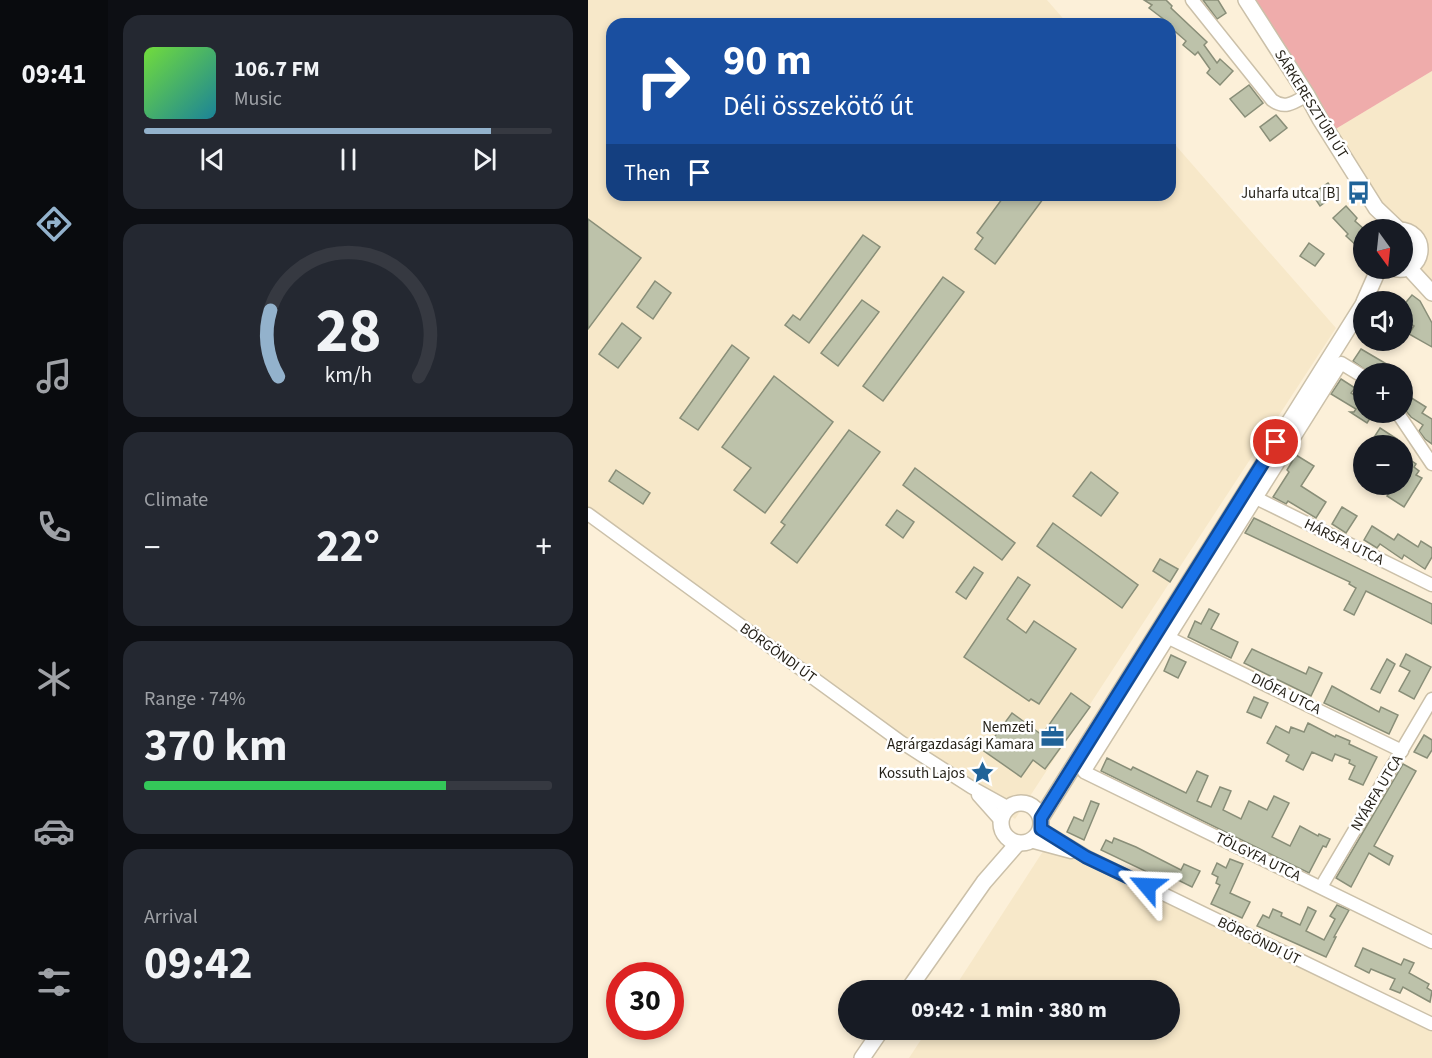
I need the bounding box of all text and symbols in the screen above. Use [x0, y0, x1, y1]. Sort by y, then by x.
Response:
text: 90 m [723, 31, 812, 91]
icon: right [624, 42, 702, 120]
street label: SÁRKERESZTÚRI ÚT [1269, 46, 1353, 162]
text: 106.7 FM [234, 53, 320, 85]
text: 09:41 [21, 55, 87, 94]
text: Music [234, 85, 282, 113]
text: Déli összekötő út [723, 87, 913, 126]
icon: previous [196, 143, 229, 176]
icon: pause [332, 143, 365, 176]
icon: next [468, 143, 501, 176]
icon: arrive [683, 156, 716, 189]
text: Then [624, 157, 671, 189]
bus stop icon: Juharfa utca [B] [1345, 180, 1371, 206]
place label: Juharfa utca [B] [1241, 183, 1340, 204]
icon: directions [33, 203, 75, 245]
north arrow [1353, 219, 1413, 279]
map controls [1353, 219, 1413, 495]
text: 28 [315, 288, 381, 377]
button: sound [1353, 291, 1413, 351]
icon: music [33, 355, 75, 397]
text: km/h [324, 361, 372, 392]
button: + [1353, 363, 1413, 423]
pin [1250, 416, 1301, 467]
icon: arrive [1259, 425, 1292, 458]
button: − [1353, 435, 1413, 495]
text: Climate [144, 486, 208, 514]
icon: phone [33, 506, 75, 548]
street label: HÁRSFA UTCA [1301, 514, 1388, 571]
text: 22° [316, 515, 380, 579]
text: − [144, 524, 160, 571]
text: + [536, 524, 552, 571]
street label: BÖRGÖNDI ÚT [735, 618, 821, 688]
icon: climate [33, 658, 75, 700]
street label: DIÓFA UTCA [1248, 668, 1325, 720]
text: Range · 74% [144, 685, 245, 713]
text: 370 km [144, 714, 288, 778]
place label: Nemzeti Agrárgazdasági Kamara [887, 717, 1034, 755]
office icon: Nemzeti Agrárgazdasági Kamara [1039, 723, 1065, 749]
street label: NYÁRFA UTCA [1346, 750, 1408, 835]
place icon: Kossuth Lajos [970, 760, 996, 786]
place label: Kossuth Lajos [878, 763, 965, 784]
icon: car [33, 810, 75, 852]
street label: TÖLGYFA UTCA [1212, 827, 1305, 887]
position arrow [1115, 854, 1179, 918]
text: Arrival [144, 903, 198, 931]
street label: BÖRGÖNDI ÚT [1214, 912, 1304, 970]
text: 09:42 [144, 932, 253, 996]
icon: filters [33, 961, 75, 1003]
speed limit sign: 30 [606, 962, 684, 1040]
text: 09:42 · 1 min · 380 m [911, 994, 1107, 1026]

